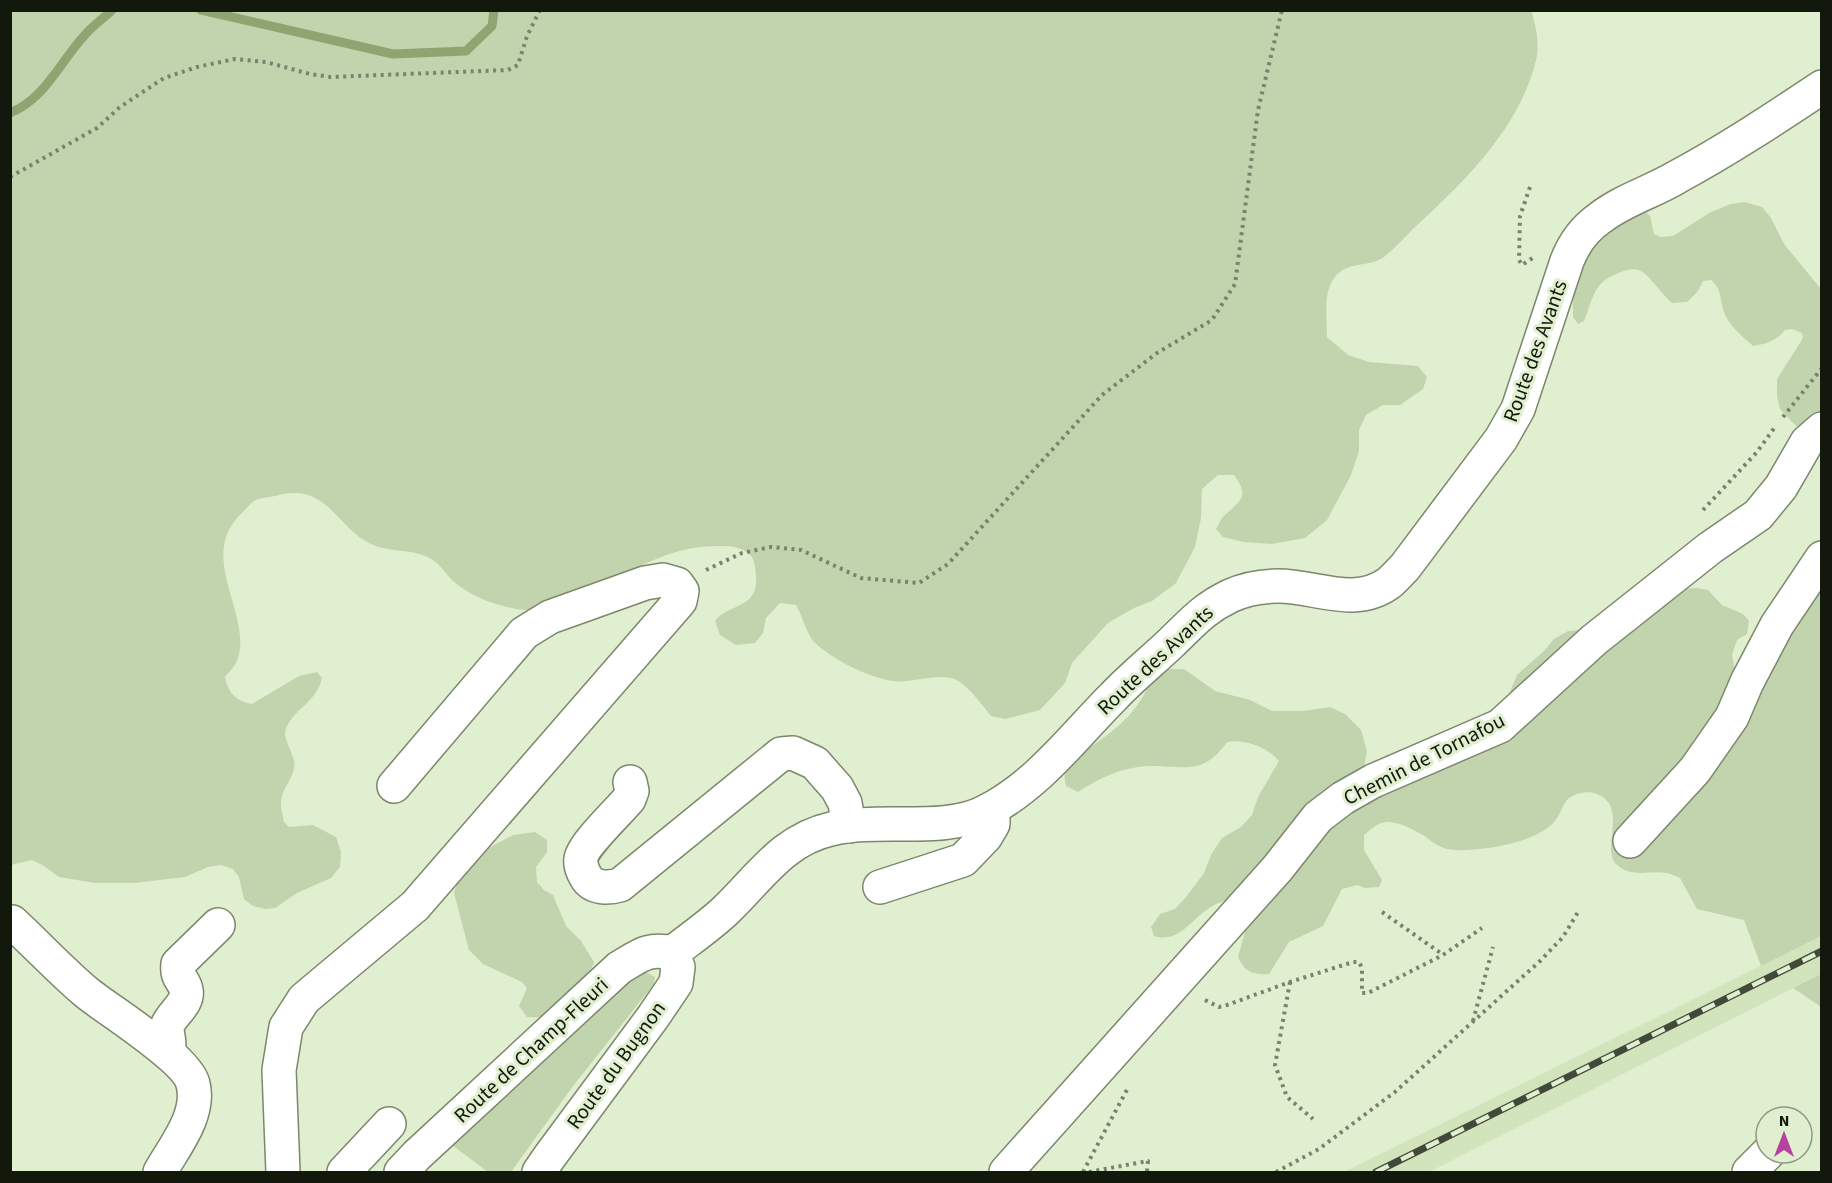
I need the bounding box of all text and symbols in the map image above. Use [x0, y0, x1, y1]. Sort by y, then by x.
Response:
street label: Route des Avants [1495, 275, 1575, 426]
street label: Route des Avants [1090, 598, 1220, 722]
street label: Chemin de Tornafou [1338, 705, 1510, 813]
street label: Route de Champ-Fleuri [447, 970, 615, 1130]
street label: Route du Bugnon [559, 995, 673, 1135]
north arrow [1754, 1105, 1814, 1165]
text: N [1779, 1110, 1789, 1132]

